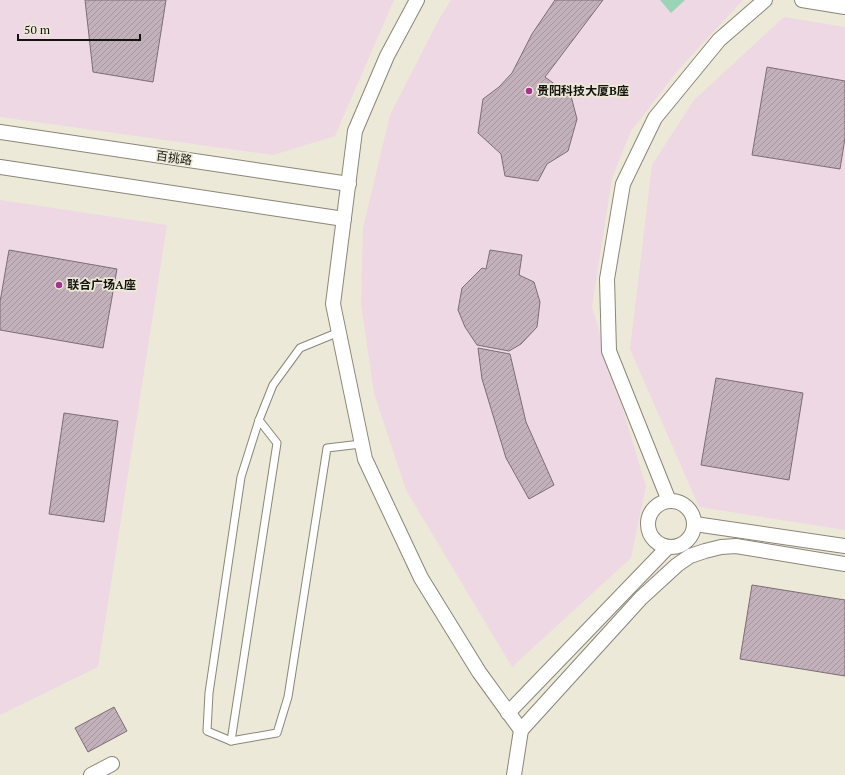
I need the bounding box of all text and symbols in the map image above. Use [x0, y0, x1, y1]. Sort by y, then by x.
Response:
scale bar [18, 16, 140, 42]
text: 50 m [24, 22, 51, 37]
place label: 贵阳科技大厦B座 [537, 83, 629, 98]
marker: 贵阳科技大厦B座 [524, 86, 534, 96]
street label: 百挑路 [155, 148, 193, 167]
place label: 联合广场A座 [67, 277, 136, 292]
marker: 联合广场A座 [54, 280, 64, 290]

